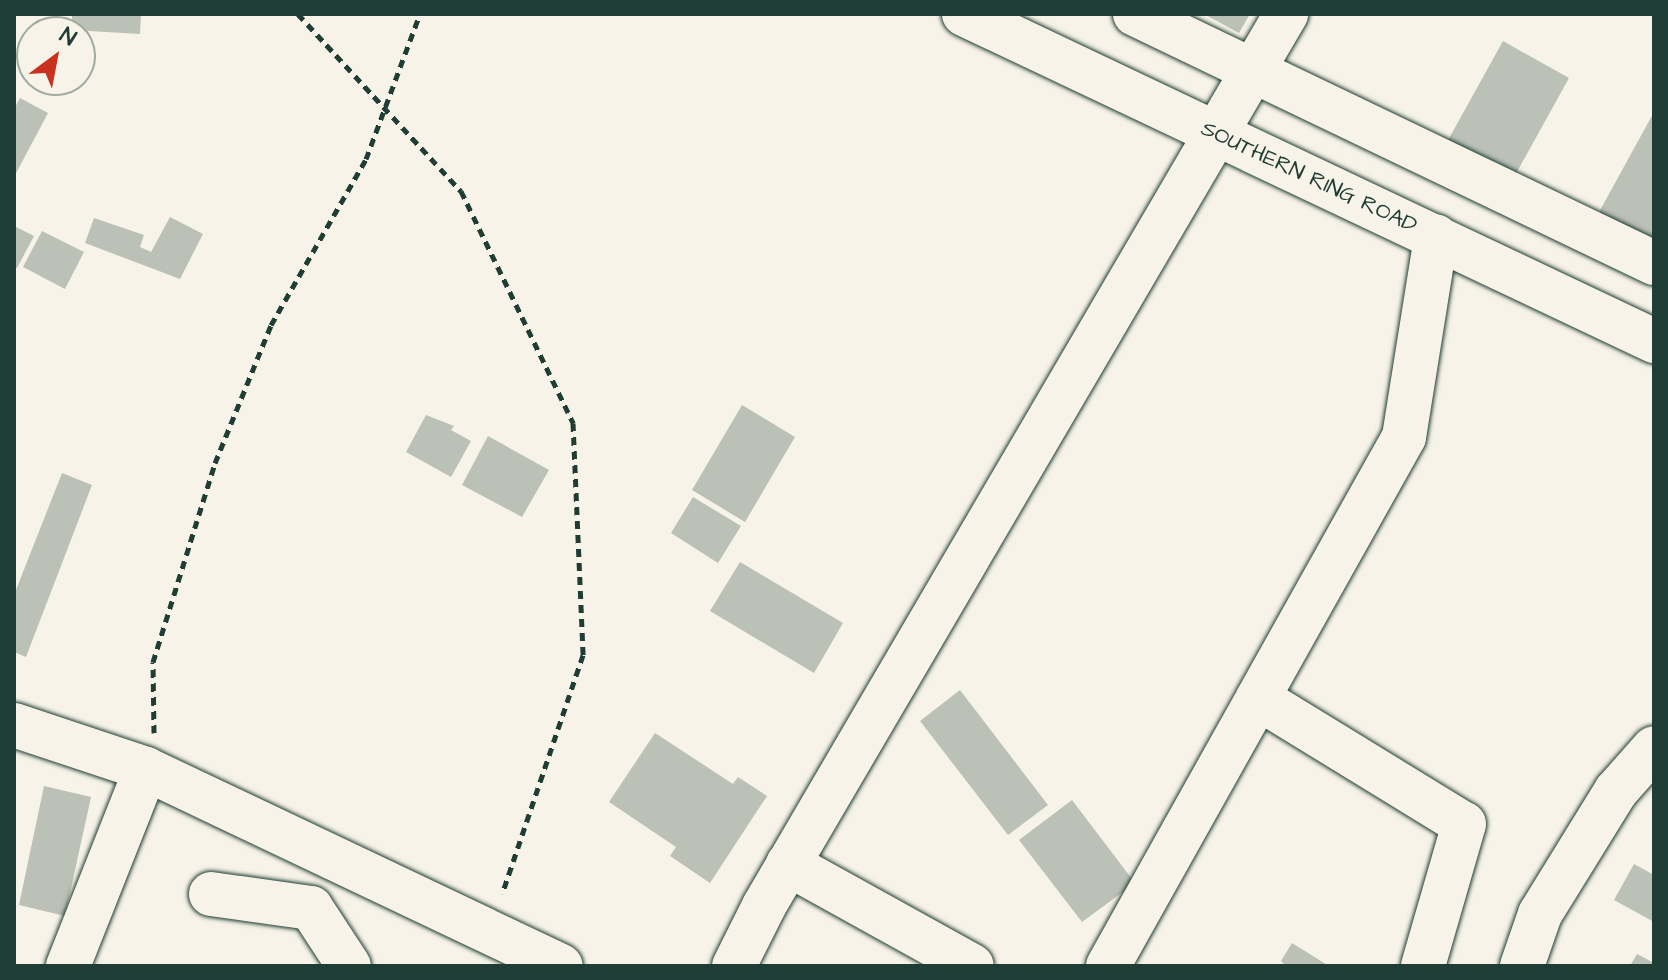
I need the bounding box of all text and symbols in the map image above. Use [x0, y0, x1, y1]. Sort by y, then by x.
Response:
north arrow [16, 16, 96, 96]
text: N [54, 20, 82, 54]
street label: SOUTHERN RING ROAD [1197, 115, 1421, 239]

